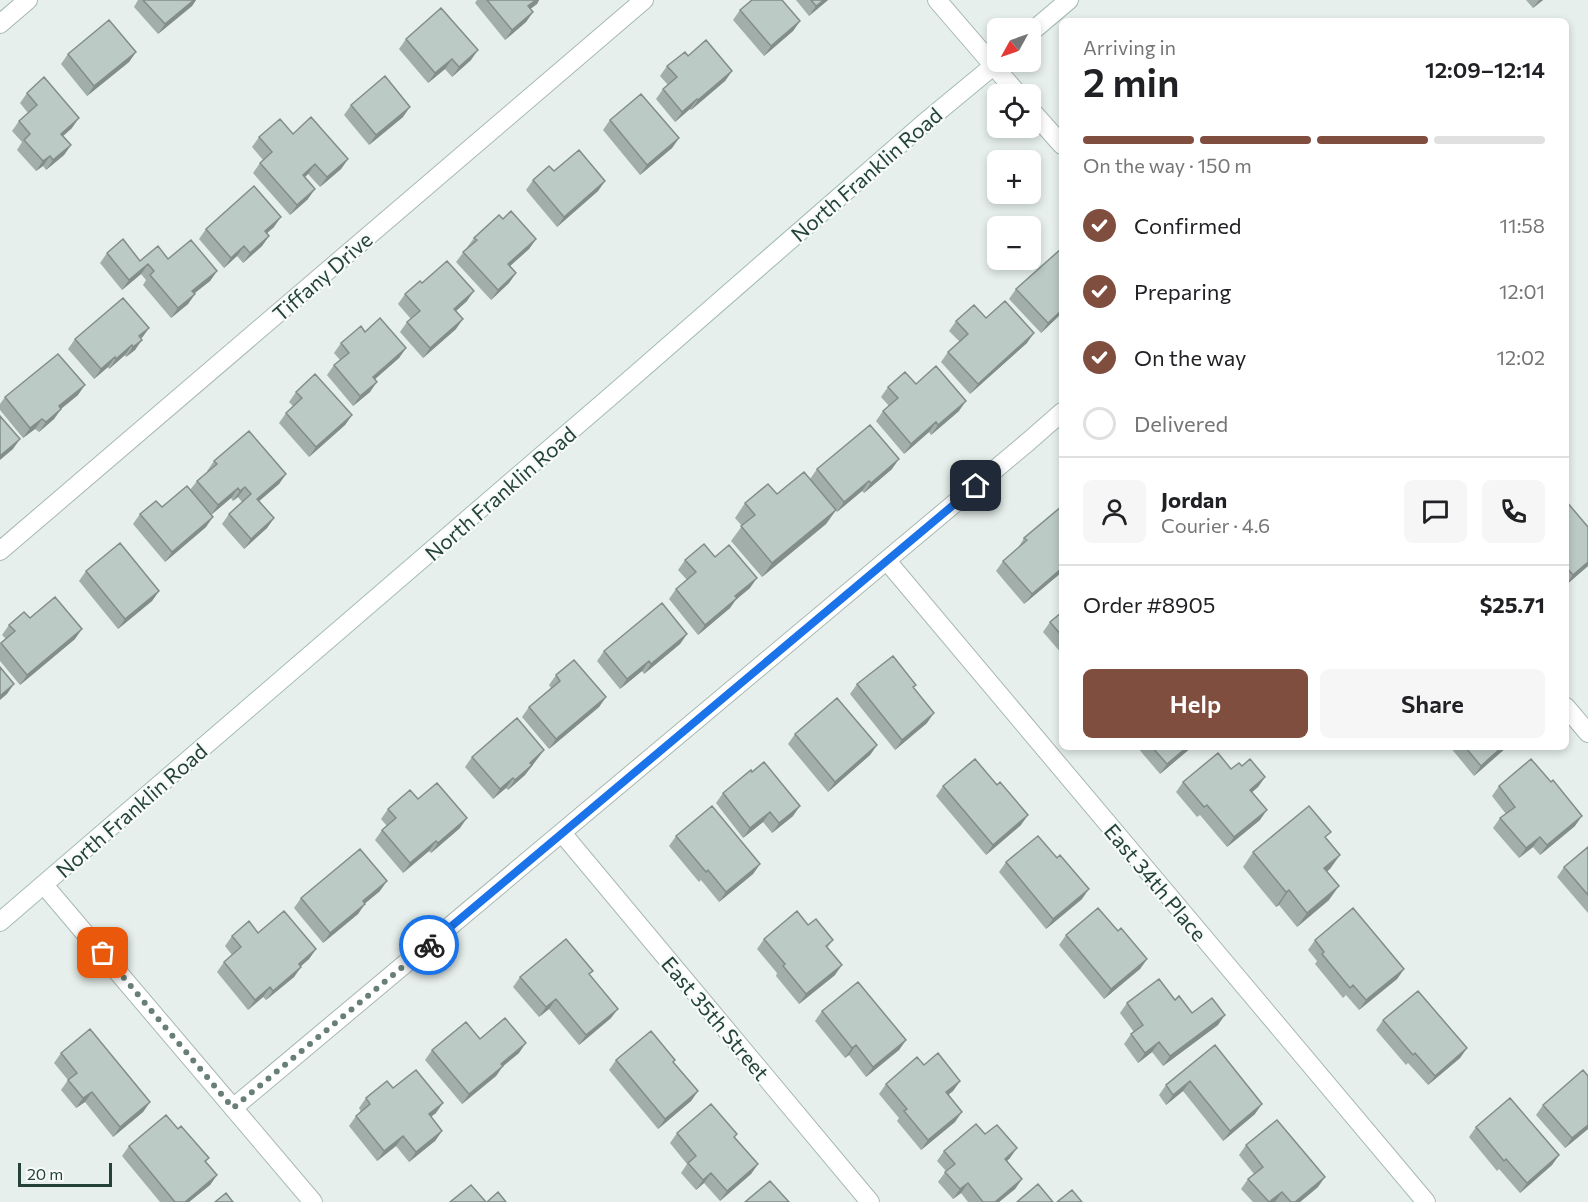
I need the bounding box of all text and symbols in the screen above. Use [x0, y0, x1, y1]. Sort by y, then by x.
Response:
north arrow [987, 18, 1041, 72]
map controls [987, 18, 1041, 270]
text: Arriving in [1083, 35, 1176, 59]
text: 12:09–12:14 [1425, 56, 1545, 83]
text: 2 min [1083, 57, 1180, 105]
button: locate [987, 84, 1041, 138]
street label: North Franklin Road [786, 102, 946, 246]
button: + [987, 150, 1041, 204]
text: On the way · 150 m [1083, 153, 1252, 177]
icon: check [1083, 209, 1116, 242]
text: Confirmed [1134, 212, 1241, 239]
text: 11:58 [1500, 213, 1545, 237]
button: − [987, 216, 1041, 270]
street label: Tiffany Drive [267, 226, 377, 326]
icon: check [1083, 275, 1116, 308]
text: Preparing [1134, 278, 1231, 305]
text: 12:01 [1499, 279, 1545, 303]
icon: check [1083, 341, 1116, 374]
text: On the way [1134, 344, 1246, 371]
text: 12:02 [1497, 345, 1545, 369]
text: Delivered [1134, 410, 1228, 437]
street label: North Franklin Road [420, 421, 580, 565]
pin [950, 460, 1001, 511]
icon: home [959, 469, 992, 502]
button: person [1083, 480, 1146, 543]
button: chat [1404, 480, 1467, 543]
button: phone [1482, 480, 1545, 543]
text: Jordan [1161, 486, 1227, 513]
text: Courier · 4.6 [1161, 513, 1270, 537]
text: Order #8905 [1083, 591, 1215, 618]
text: $25.71 [1480, 591, 1545, 618]
button: Help [1083, 669, 1308, 738]
button: Share [1320, 669, 1545, 738]
street label: North Franklin Road [51, 738, 211, 882]
street label: East 34th Place [1100, 818, 1212, 946]
courier [399, 915, 459, 975]
pin [77, 927, 128, 978]
icon: bike [413, 929, 446, 962]
icon: bag [86, 936, 119, 969]
street label: East 35th Street [657, 951, 775, 1085]
scale bar [18, 1160, 112, 1188]
text: 20 m [27, 1164, 63, 1183]

